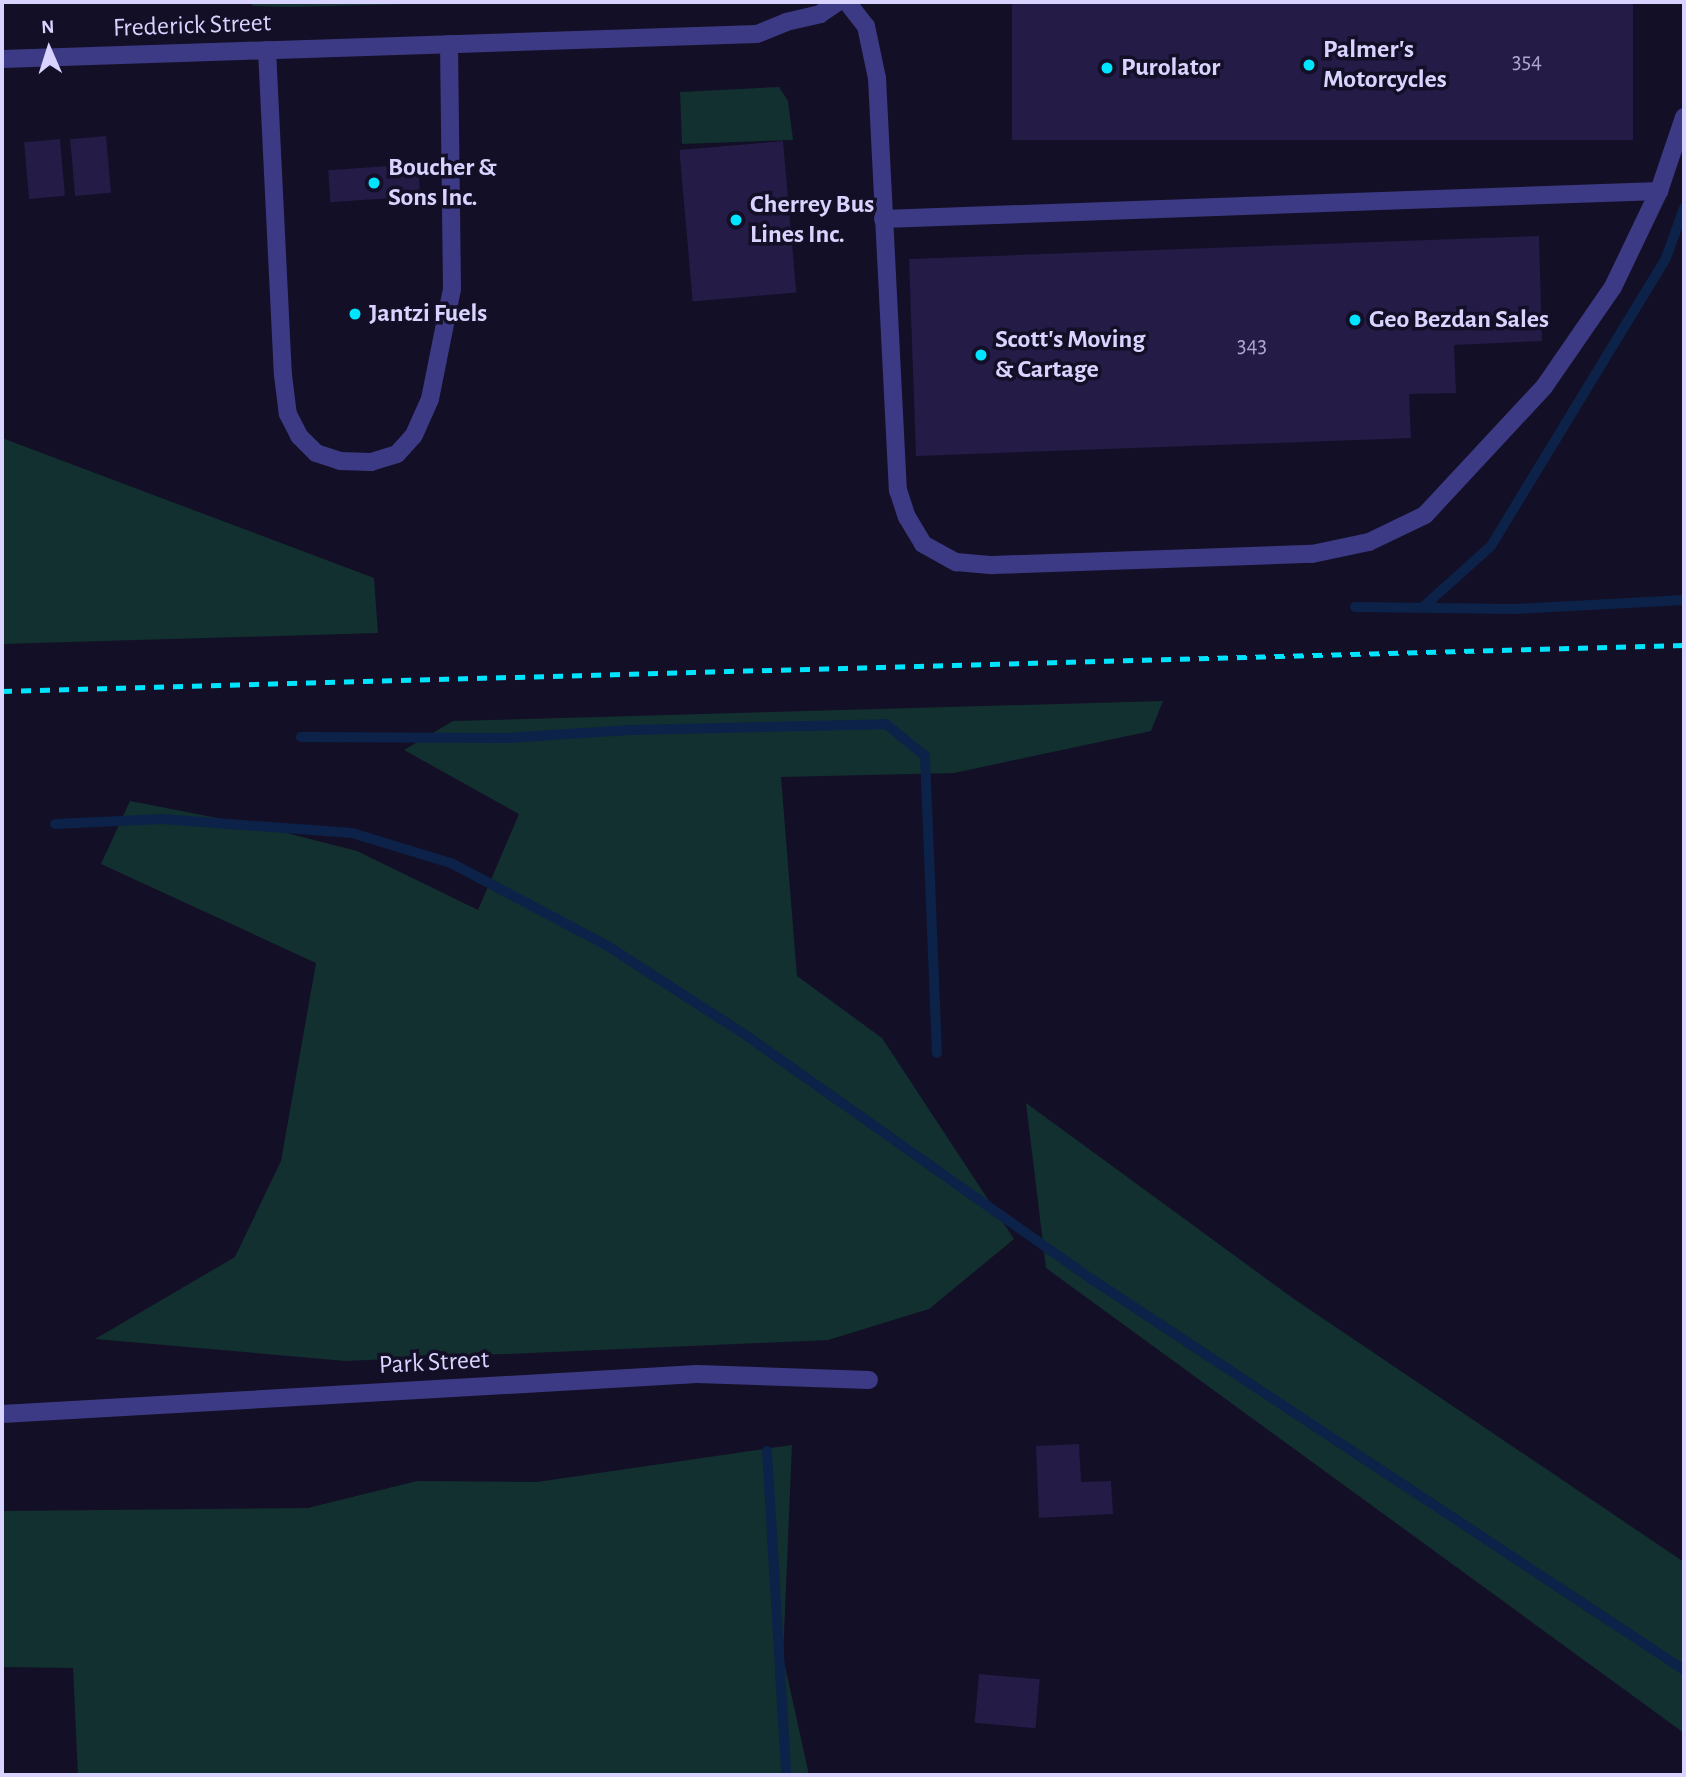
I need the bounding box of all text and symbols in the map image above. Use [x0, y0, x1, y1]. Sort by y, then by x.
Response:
street label: Frederick Street [112, 8, 272, 44]
north arrow [14, 14, 84, 84]
text: N [41, 18, 55, 37]
place label: Palmer's Motorcycles [1323, 34, 1447, 96]
house number: 354 [1512, 48, 1542, 76]
place label: Purolator [1121, 52, 1220, 84]
marker: Palmer's Motorcycles [1301, 57, 1317, 73]
marker: Purolator [1099, 60, 1115, 76]
place label: Boucher & Sons Inc. [388, 152, 497, 214]
marker: Boucher & Sons Inc. [366, 175, 382, 191]
place label: Cherrey Bus Lines Inc. [750, 189, 874, 250]
marker: Cherrey Bus Lines Inc. [728, 212, 744, 228]
place label: Jantzi Fuels [369, 298, 487, 330]
place label: Geo Bezdan Sales [1369, 304, 1549, 336]
marker: Jantzi Fuels [347, 306, 363, 322]
marker: Geo Bezdan Sales [1347, 312, 1363, 328]
place label: Scott's Moving & Cartage [995, 324, 1145, 386]
house number: 343 [1237, 332, 1267, 360]
marker: Scott's Moving & Cartage [973, 347, 989, 363]
street label: Park Street [378, 1345, 490, 1381]

